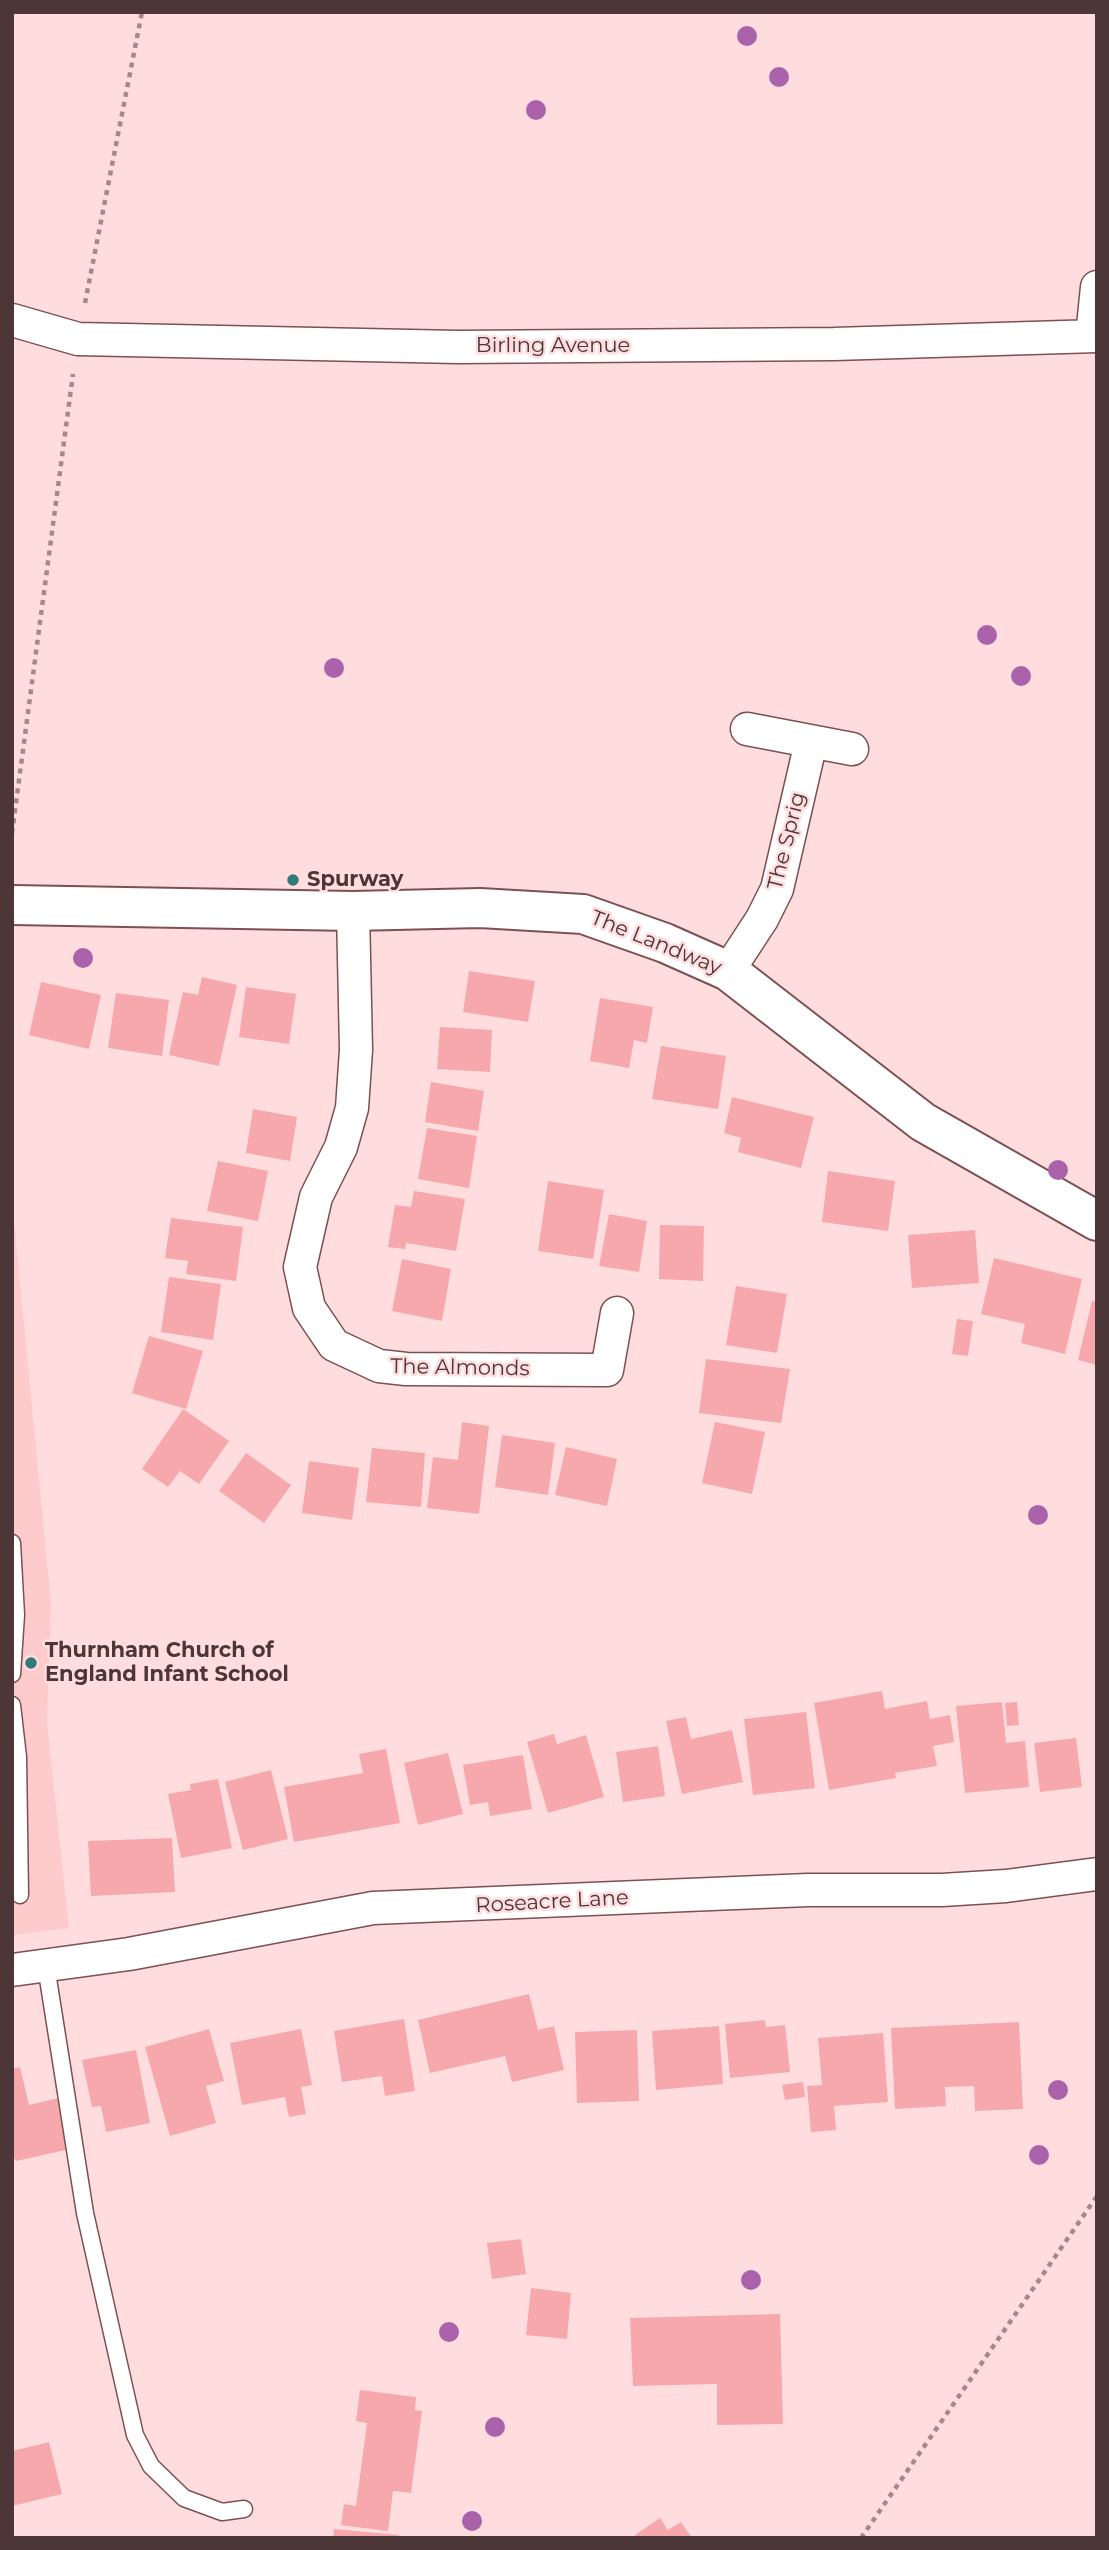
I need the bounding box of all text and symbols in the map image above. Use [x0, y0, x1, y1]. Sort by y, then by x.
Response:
street label: Birling Avenue [476, 333, 630, 359]
street label: The Sprig [763, 789, 811, 893]
place label: Spurway [307, 867, 403, 893]
marker: Spurway [285, 872, 301, 888]
street label: The Landway [587, 905, 725, 981]
street label: The Almonds [390, 1354, 530, 1382]
place label: Thurnham Church of England Infant School [45, 1638, 289, 1688]
marker: Thurnham Church of England Infant School [23, 1655, 39, 1671]
street label: Roseacre Lane [475, 1885, 629, 1919]

